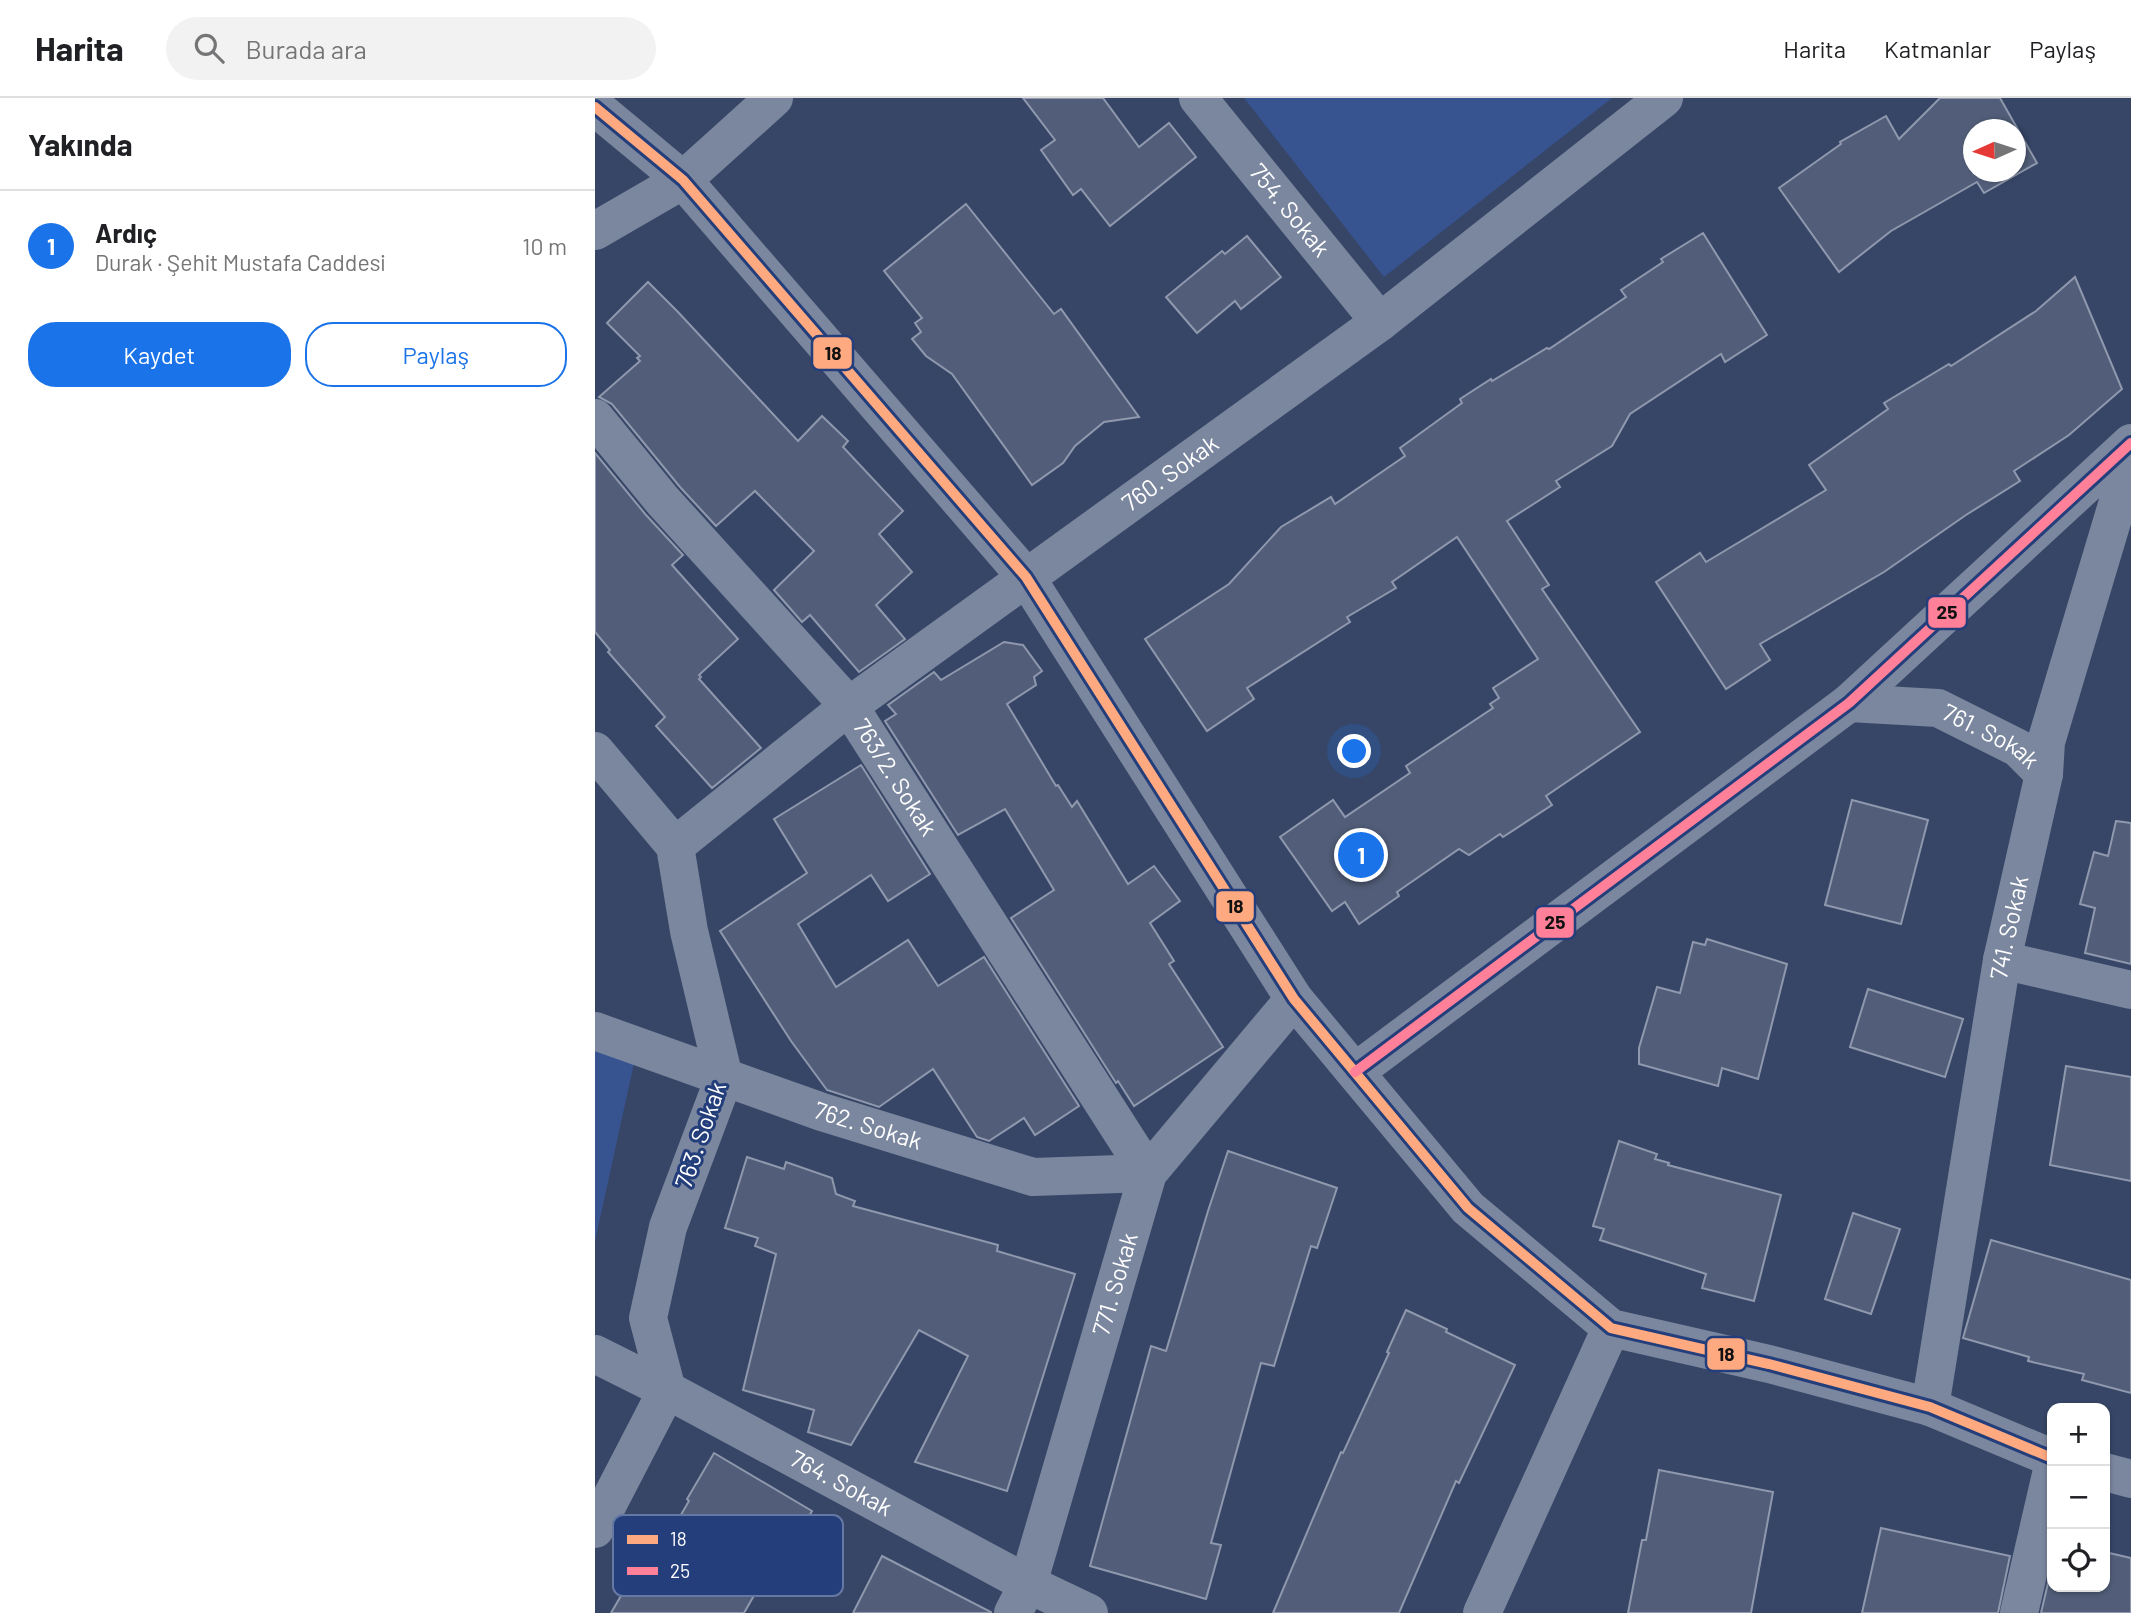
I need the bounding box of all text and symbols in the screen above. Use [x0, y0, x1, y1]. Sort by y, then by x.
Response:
search box [166, 17, 656, 80]
text: Harita [35, 28, 124, 68]
icon: search [190, 29, 228, 67]
text: Burada ara [246, 33, 367, 64]
text: Harita [1783, 34, 1846, 63]
text: Katmanlar [1884, 34, 1991, 63]
text: Paylaş [2029, 34, 2096, 63]
north arrow [1963, 119, 2026, 182]
text: Yakında [28, 126, 133, 162]
street label: 754. Sokak [1244, 157, 1337, 262]
text: Ardıç [95, 217, 157, 248]
text: 1 [47, 232, 55, 260]
text: 10 m [522, 232, 567, 260]
text: Durak · Şehit Mustafa Caddesi [95, 248, 385, 276]
button: Kaydet [28, 322, 291, 387]
button: Paylaş [305, 322, 567, 387]
line badge: 18 [812, 336, 853, 370]
text: 18 [824, 341, 842, 364]
street label: 760. Sokak [1116, 428, 1223, 517]
line badge: 25 [1927, 596, 1967, 629]
text: 25 [1937, 600, 1957, 623]
street label: 761. Sokak [1938, 697, 2046, 774]
street label: 763/2. Sokak [848, 713, 944, 841]
your location [1337, 734, 1371, 768]
pin: 1 [1338, 829, 1384, 881]
street label: 741. Sokak [1983, 873, 2034, 981]
line badge: 18 [1215, 890, 1255, 923]
text: 18 [1226, 894, 1244, 917]
line badge: 25 [1535, 906, 1575, 939]
text: 25 [1545, 910, 1565, 933]
street label: 763. Sokak [668, 1077, 731, 1192]
street label: 762. Sokak [810, 1094, 926, 1155]
street label: 771. Sokak [1085, 1229, 1143, 1339]
line badge: 18 [1706, 1337, 1746, 1371]
text: 18 [1717, 1342, 1735, 1365]
map controls [2047, 1403, 2110, 1592]
button: + [2047, 1403, 2110, 1466]
street label: 764. Sokak [786, 1443, 898, 1521]
button: − [2047, 1466, 2110, 1529]
legend [613, 1515, 843, 1596]
text: 18 [670, 1527, 687, 1550]
button: locate [2047, 1529, 2110, 1592]
text: 25 [670, 1559, 690, 1582]

